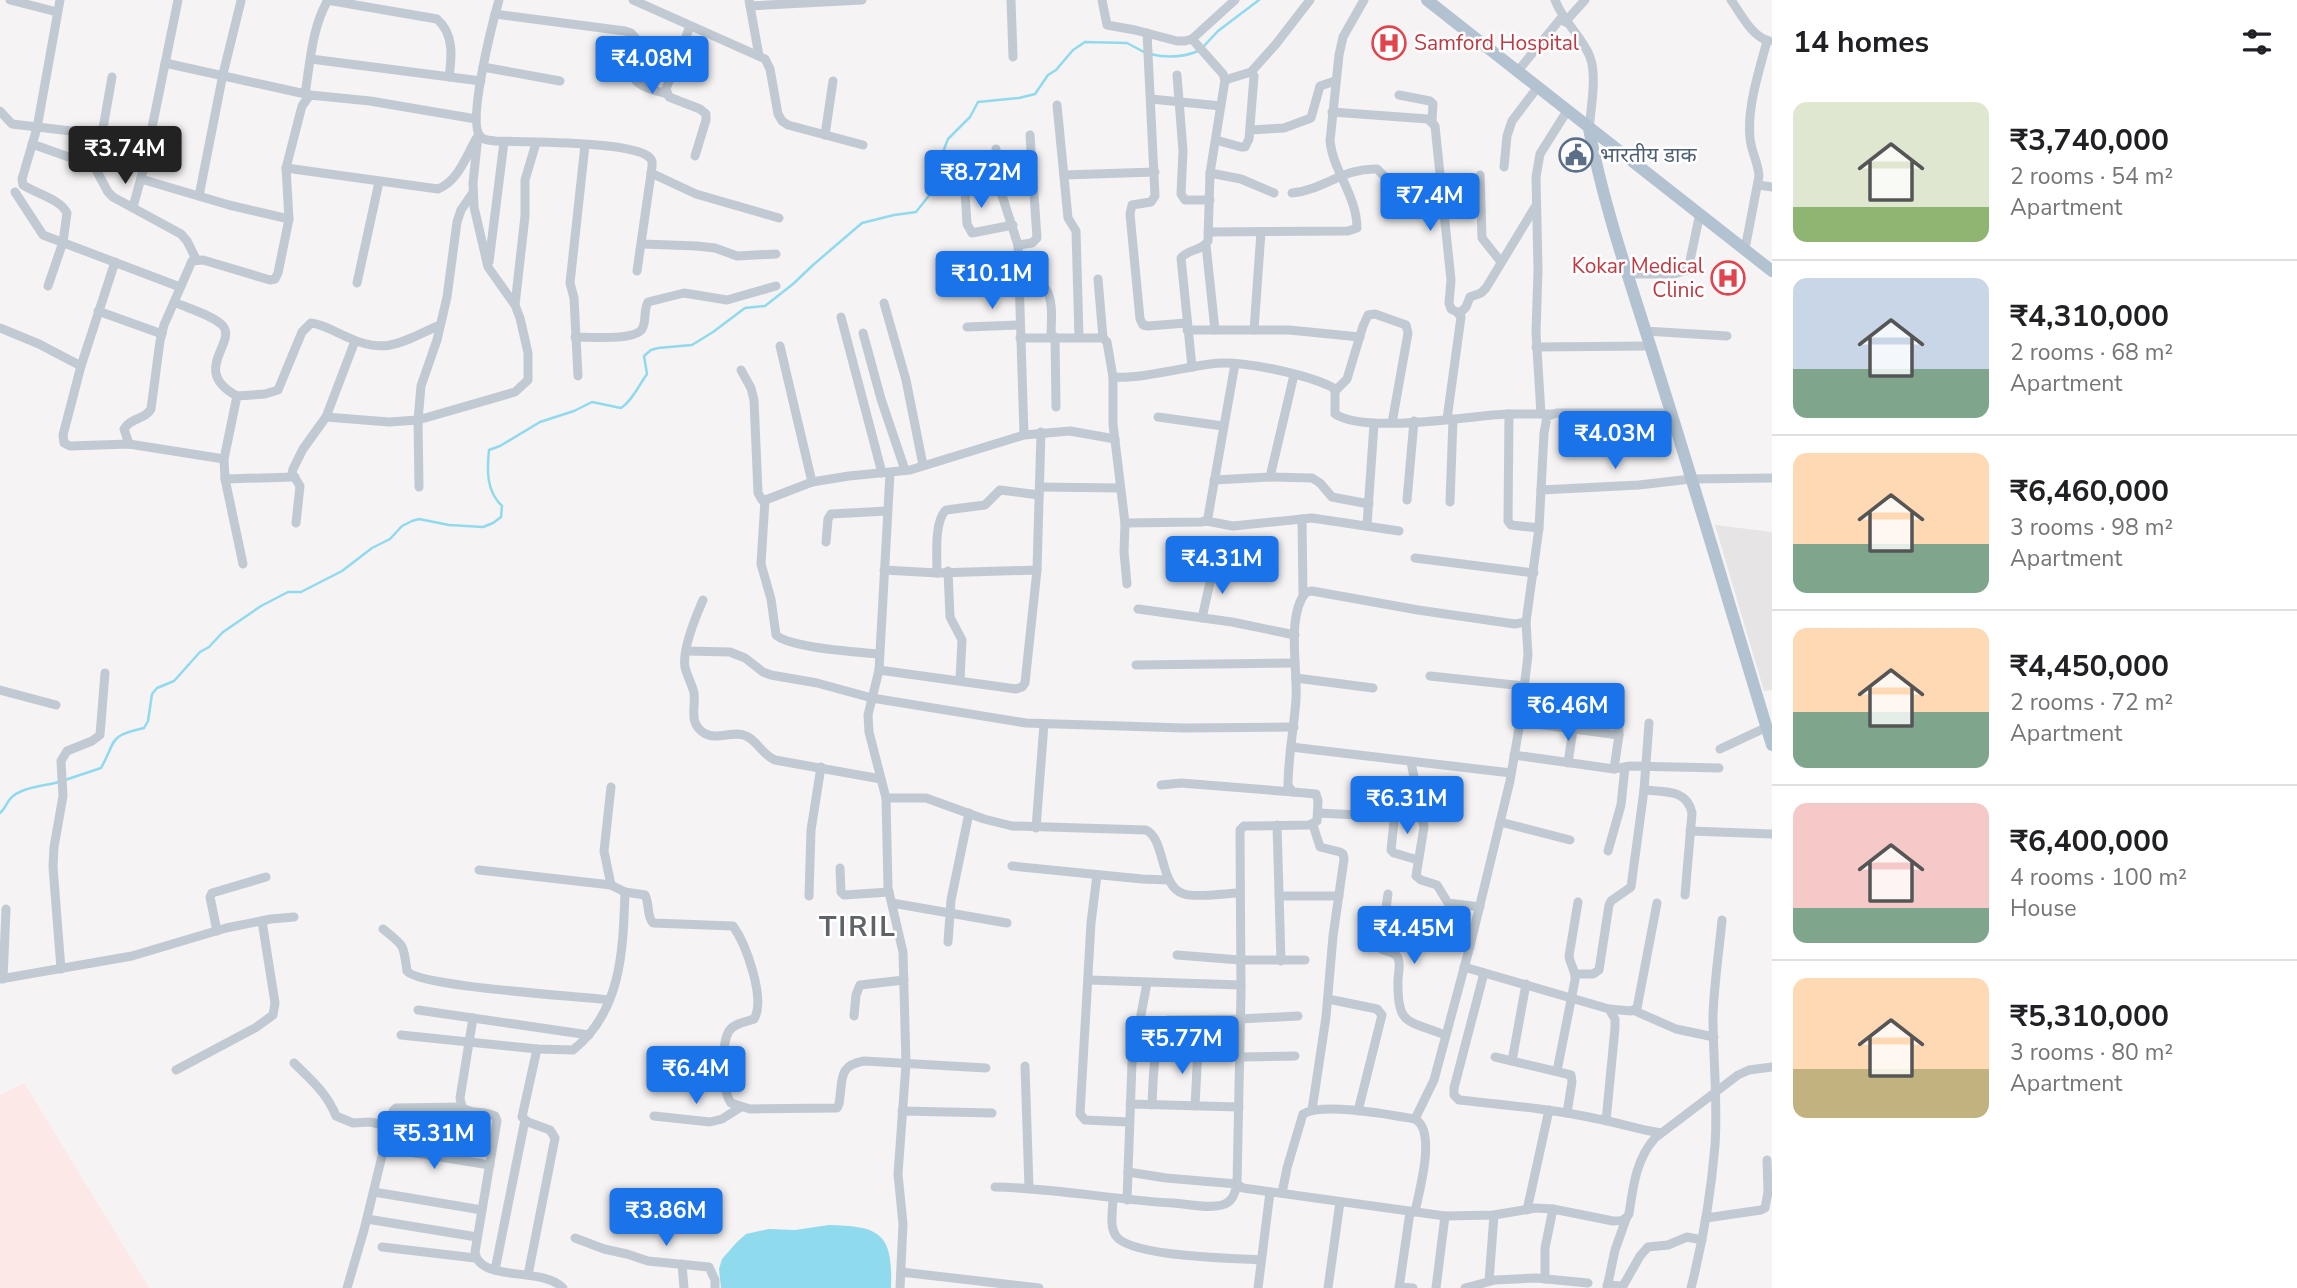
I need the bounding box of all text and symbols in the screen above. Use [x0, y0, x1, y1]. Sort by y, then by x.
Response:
text: 14 homes [1793, 22, 1929, 63]
icon: filters [2238, 23, 2276, 61]
hospital icon: Samford Hospital [1370, 24, 1408, 62]
place label: Samford Hospital [1414, 29, 1580, 57]
pin: ₹4.08M [595, 36, 709, 96]
text: ₹4.08M [612, 43, 692, 74]
text: ₹3,740,000 [2010, 120, 2169, 161]
pin: ₹3.74M [68, 127, 182, 186]
icon: home [1849, 130, 1933, 214]
text: ₹3.74M [85, 133, 165, 164]
public building icon: भारतीय डाक [1557, 136, 1595, 174]
place label: भारतीय डाक [1600, 141, 1697, 169]
pin: ₹8.72M [924, 150, 1038, 210]
text: ₹8.72M [941, 157, 1021, 188]
text: 2 rooms · 54 m² [2010, 161, 2173, 192]
pin: ₹7.4M [1381, 174, 1479, 233]
text: ₹7.4M [1396, 180, 1464, 211]
text: Apartment [2010, 192, 2122, 223]
pin: ₹10.1M [935, 252, 1049, 311]
place label: Kokar Medical Clinic [1572, 252, 1705, 304]
text: ₹10.1M [952, 258, 1032, 289]
hospital icon: Kokar Medical Clinic [1709, 259, 1747, 297]
text: ₹4,310,000 [2010, 296, 2169, 337]
icon: home [1849, 306, 1933, 390]
text: 2 rooms · 68 m² [2010, 337, 2173, 368]
text: Apartment [2010, 368, 2122, 399]
pin: ₹4.03M [1558, 412, 1672, 471]
text: ₹4.03M [1575, 418, 1655, 449]
text: ₹6,460,000 [2010, 471, 2169, 512]
icon: home [1849, 481, 1933, 565]
text: 3 rooms · 98 m² [2010, 512, 2173, 543]
pin: ₹4.31M [1165, 536, 1279, 596]
text: ₹4.31M [1182, 543, 1262, 574]
text: Apartment [2010, 543, 2122, 574]
text: ₹4,450,000 [2010, 646, 2169, 687]
icon: home [1849, 656, 1933, 740]
pin: ₹6.46M [1511, 684, 1625, 743]
text: 2 rooms · 72 m² [2010, 687, 2173, 718]
text: ₹6.46M [1528, 690, 1608, 721]
text: Apartment [2010, 718, 2122, 749]
pin: ₹6.31M [1350, 776, 1464, 836]
text: ₹6.31M [1367, 783, 1447, 814]
text: ₹6,400,000 [2010, 821, 2169, 862]
icon: home [1849, 831, 1933, 915]
text: 4 rooms · 100 m² [2010, 862, 2187, 893]
text: House [2010, 893, 2077, 924]
pin: ₹4.45M [1357, 906, 1471, 966]
district label: TIRIL [819, 908, 897, 946]
text: ₹4.45M [1374, 913, 1454, 944]
text: ₹5,310,000 [2010, 996, 2169, 1037]
icon: home [1849, 1006, 1933, 1090]
pin: ₹5.77M [1125, 1016, 1239, 1076]
text: ₹5.77M [1142, 1023, 1222, 1054]
text: 3 rooms · 80 m² [2010, 1037, 2173, 1068]
pin: ₹6.4M [647, 1046, 745, 1106]
text: ₹6.4M [662, 1053, 730, 1084]
text: Apartment [2010, 1068, 2122, 1099]
pin: ₹5.31M [377, 1112, 491, 1171]
text: ₹5.31M [394, 1118, 474, 1149]
pin: ₹3.86M [609, 1188, 723, 1248]
text: ₹3.86M [626, 1195, 706, 1226]

